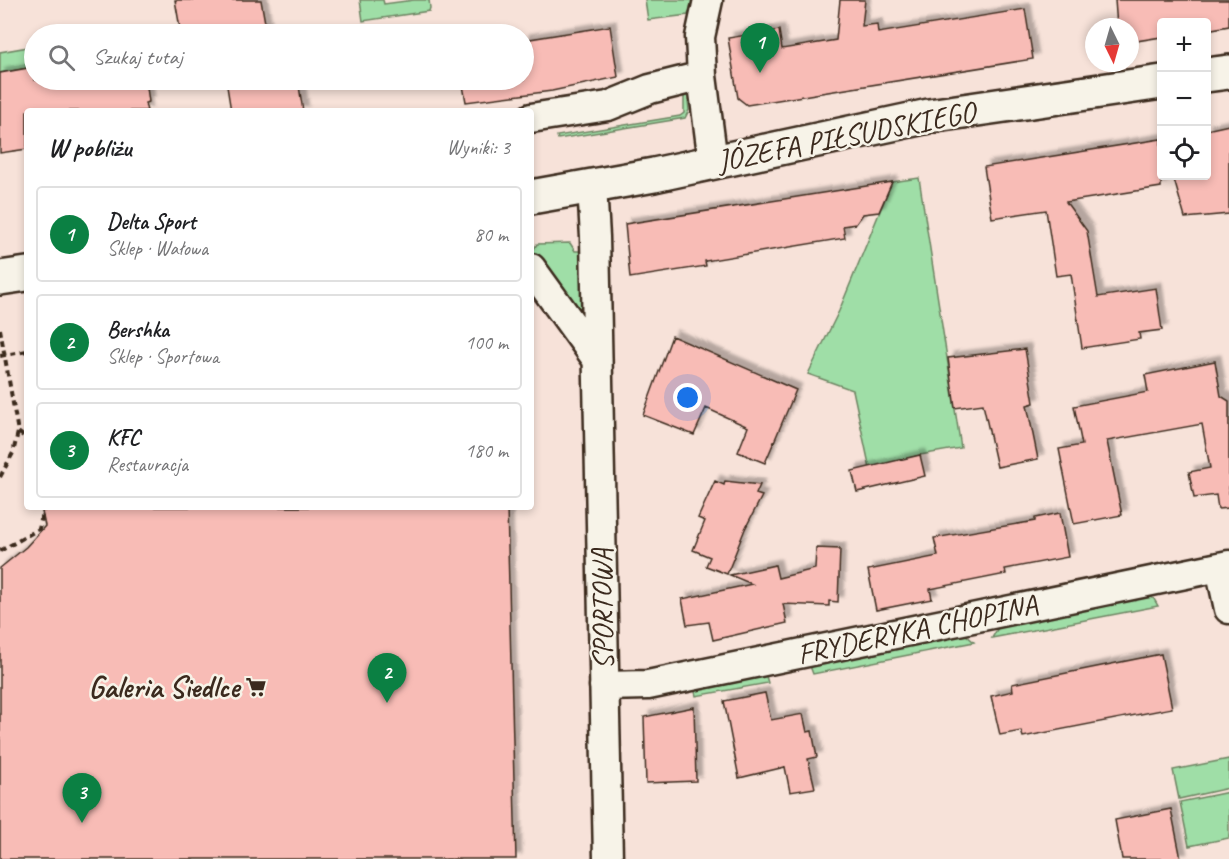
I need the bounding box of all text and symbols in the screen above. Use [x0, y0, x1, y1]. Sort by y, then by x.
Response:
north arrow [1085, 18, 1139, 72]
map controls [1157, 18, 1211, 180]
button: + [1157, 18, 1211, 72]
pin: 1 [740, 23, 780, 73]
search box [24, 24, 534, 90]
icon: search [45, 41, 78, 74]
text: Szukaj tutaj [93, 43, 183, 71]
button: − [1157, 72, 1211, 126]
street label: JÓZEFA PIŁSUDSKIEGO [712, 92, 981, 180]
button: locate [1157, 126, 1211, 180]
text: W pobliżu [48, 131, 131, 164]
text: Wyniki: 3 [447, 135, 510, 160]
text: Delta Sport [107, 208, 196, 236]
text: 1 [65, 222, 74, 247]
text: 80 m [474, 222, 508, 247]
text: Sklep · Wałowa [107, 236, 208, 261]
text: Bershka [107, 316, 169, 344]
text: 2 [65, 330, 74, 355]
text: 100 m [465, 330, 508, 355]
text: Sklep · Sportowa [107, 344, 219, 369]
your location [673, 383, 702, 412]
text: KFC [107, 424, 140, 452]
text: 3 [65, 438, 74, 463]
text: 180 m [465, 438, 508, 463]
text: Restauracja [107, 452, 188, 477]
street label: SPORTOWA [582, 547, 622, 670]
street label: FRYDERYKA CHOPINA [794, 585, 1041, 673]
pin: 2 [368, 654, 406, 703]
place label: Galeria Siedlce [88, 668, 242, 706]
supermarket icon: Galeria Siedlce [244, 675, 268, 699]
pin: 3 [62, 774, 101, 823]

